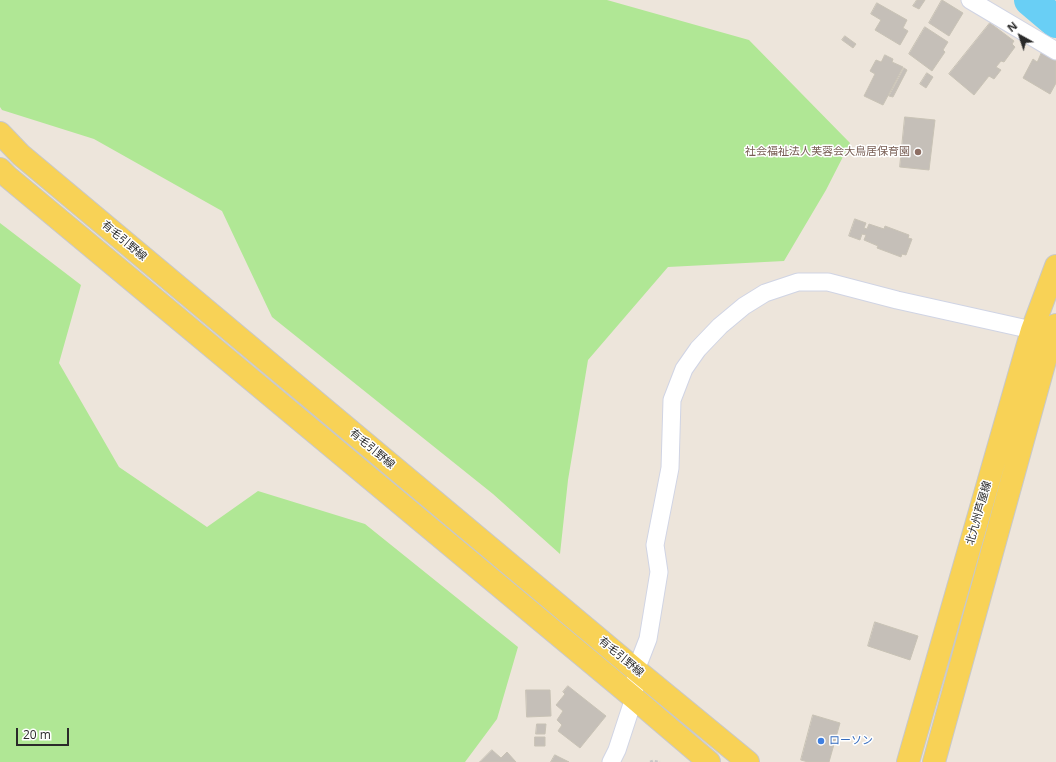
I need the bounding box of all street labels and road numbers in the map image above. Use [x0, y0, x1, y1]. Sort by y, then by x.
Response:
street label: 有毛引野線 [99, 218, 149, 264]
street label: 有毛引野線 [347, 426, 397, 472]
street label: 北九州芦屋線 [964, 479, 994, 547]
street label: 有毛引野線 [596, 634, 646, 680]

